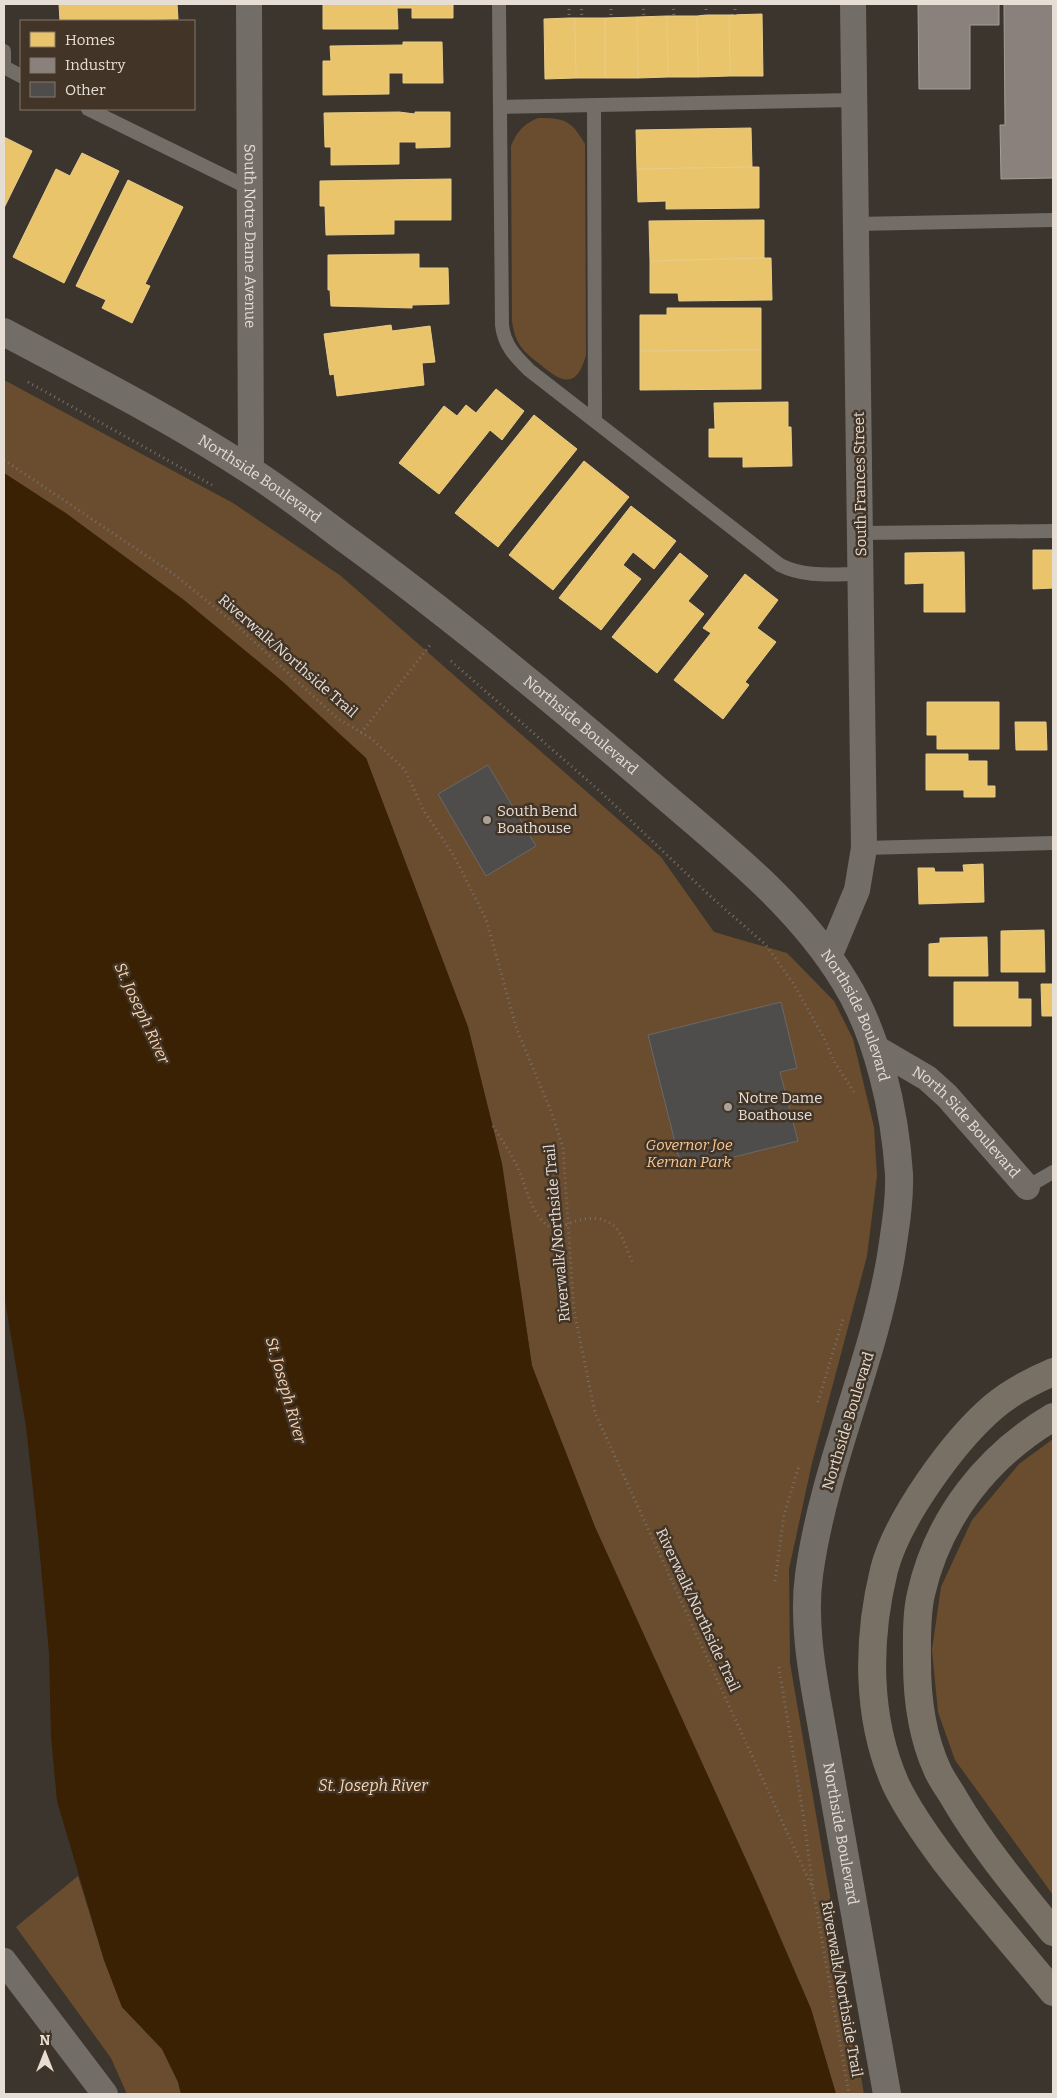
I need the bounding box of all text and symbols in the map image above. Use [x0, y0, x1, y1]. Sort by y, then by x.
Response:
legend [20, 20, 195, 110]
text: Homes [65, 31, 115, 49]
text: Industry [65, 56, 125, 74]
text: Other [65, 81, 106, 99]
street label: South Notre Dame Avenue [241, 144, 259, 328]
street label: South Frances Street [850, 411, 870, 556]
street label: Northside Boulevard [195, 431, 325, 526]
street label: Riverwalk/Northside Trail [215, 591, 361, 721]
street label: Northside Boulevard [520, 672, 642, 778]
place label: South Bend Boathouse [497, 802, 578, 837]
marker: South Bend Boathouse [481, 814, 493, 826]
street label: Northside Boulevard [817, 946, 893, 1083]
water label: St. Joseph River [110, 959, 174, 1068]
street label: North Side Boulevard [909, 1062, 1024, 1182]
place label: Notre Dame Boathouse [738, 1089, 822, 1124]
marker: Notre Dame Boathouse [722, 1101, 734, 1113]
park label: Governor Joe Kernan Park [646, 1136, 733, 1171]
street label: Riverwalk/Northside Trail [540, 1143, 574, 1323]
water label: St. Joseph River [262, 1335, 311, 1447]
street label: Northside Boulevard [818, 1349, 878, 1492]
street label: Riverwalk/Northside Trail [652, 1525, 744, 1695]
street label: Northside Boulevard [819, 1761, 862, 1906]
water label: St. Joseph River [318, 1776, 429, 1795]
street label: Riverwalk/Northside Trail [818, 1900, 866, 2078]
north arrow [20, 2028, 70, 2078]
text: N [40, 2032, 51, 2049]

